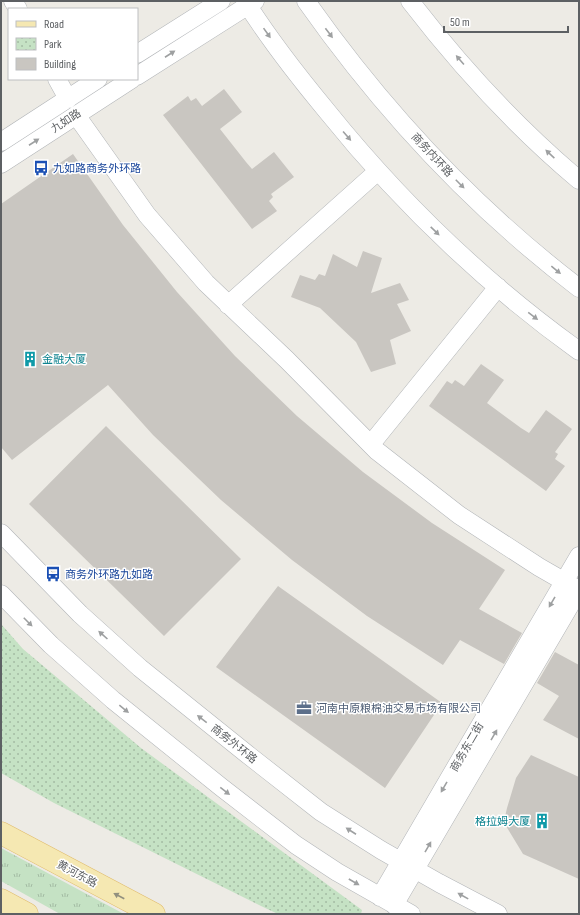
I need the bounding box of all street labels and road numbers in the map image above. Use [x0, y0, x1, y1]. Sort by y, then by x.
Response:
street label: 九如路 [49, 107, 83, 135]
street label: 商务内环路 [408, 130, 456, 180]
street label: 商务东二街 [448, 720, 486, 774]
street label: 商务外环路 [208, 722, 260, 766]
street label: 黄河东路 [55, 858, 99, 890]

